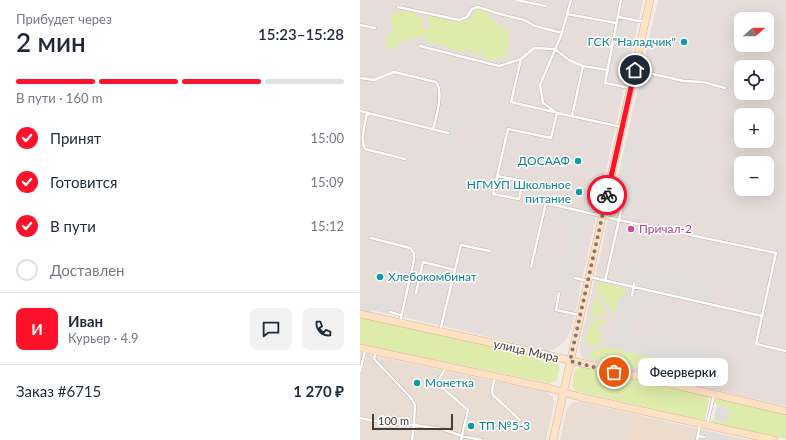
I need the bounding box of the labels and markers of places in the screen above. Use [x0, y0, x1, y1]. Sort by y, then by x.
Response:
place label: ГСК "Наладчик" [588, 34, 676, 49]
marker: ГСК "Наладчик" [679, 37, 689, 47]
pin [618, 53, 652, 87]
place label: ДОСААФ [518, 153, 570, 168]
marker: ДОСААФ [573, 156, 583, 166]
place label: НГМУП Школьное питание [467, 177, 571, 206]
marker: НГМУП Школьное питание [574, 187, 584, 197]
place label: Причал-2 [639, 221, 692, 236]
marker: Причал-2 [626, 224, 636, 234]
place label: Хлебокомбинат [388, 269, 477, 284]
marker: Хлебокомбинат [375, 272, 385, 282]
pin [597, 355, 631, 389]
callout: Феерверки [638, 358, 728, 386]
place label: Монетка [425, 375, 474, 390]
marker: Монетка [412, 378, 422, 388]
place label: ТП №5-3 [479, 418, 530, 433]
marker: ТП №5-3 [466, 421, 476, 431]

